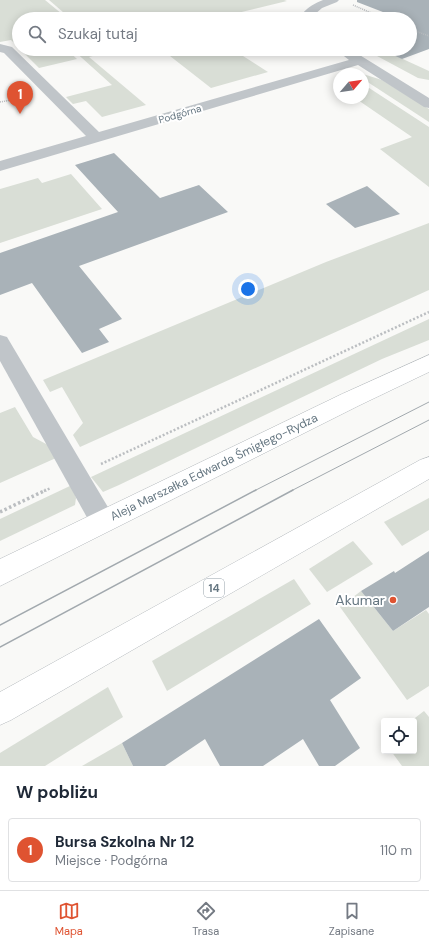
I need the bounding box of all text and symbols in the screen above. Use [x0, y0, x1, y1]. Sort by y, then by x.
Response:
search box [12, 12, 417, 56]
icon: search [26, 23, 48, 45]
text: Szukaj tutaj [58, 24, 138, 44]
north arrow [333, 68, 369, 104]
pin: 1 [7, 81, 33, 114]
street label: Podgórna [157, 102, 203, 126]
your location [238, 279, 258, 299]
street label: Aleja Marszałka Edwarda Śmigłego-Rydza [108, 410, 320, 524]
road number: 14 [204, 579, 224, 597]
place label: Akumar [335, 591, 385, 609]
marker: Akumar [388, 595, 398, 605]
map controls [381, 718, 417, 754]
button: locate [381, 718, 417, 754]
text: W pobliżu [16, 781, 98, 803]
text: Bursa Szkolna Nr 12 [55, 832, 194, 852]
text: 1 [28, 842, 32, 859]
text: 110 m [380, 842, 412, 859]
text: Miejsce · Podgórna [55, 852, 168, 869]
tab: Mapa [55, 900, 83, 938]
tab: Trasa [192, 900, 219, 938]
tab: Zapisane [329, 900, 374, 938]

